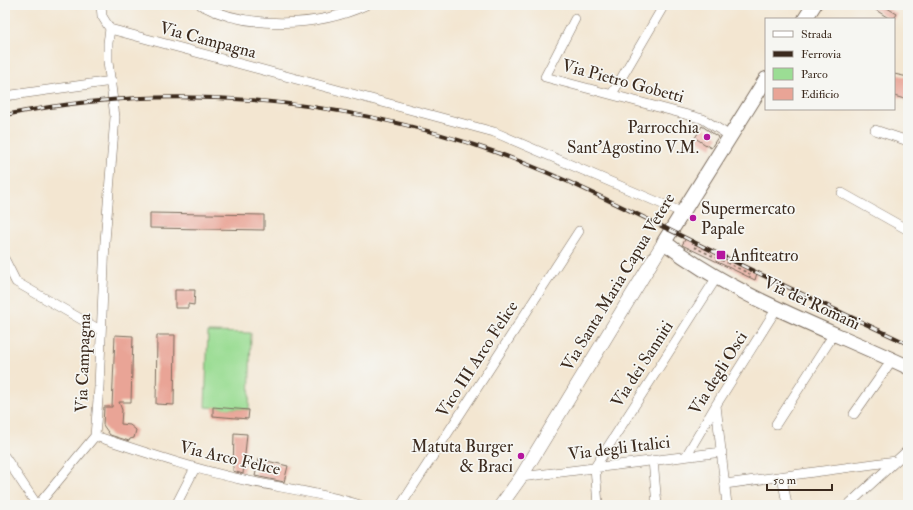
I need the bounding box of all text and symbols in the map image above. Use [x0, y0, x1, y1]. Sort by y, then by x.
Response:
street label: Via Campagna [157, 17, 260, 64]
legend [765, 18, 895, 110]
text: Strada [801, 27, 833, 42]
text: Ferrovia [801, 47, 842, 62]
street label: Via Pietro Gobetti [560, 55, 687, 108]
text: Parco [801, 67, 828, 82]
text: Edificio [801, 87, 839, 102]
place label: Parrocchia Sant'Agostino V.M. [567, 117, 700, 158]
marker: Parrocchia Sant'Agostino V.M. [702, 132, 712, 142]
street label: Via Santa Maria Capua Vetere [556, 189, 680, 375]
place label: Supermercato Papale [701, 198, 795, 240]
marker: Supermercato Papale [688, 213, 698, 223]
place label: Anfiteatro [729, 245, 799, 266]
marker: Anfiteatro [715, 249, 727, 261]
street label: Via dei Romani [760, 271, 864, 335]
street label: Vico III Arco Felice [431, 297, 523, 421]
street label: Via Campagna [71, 312, 96, 413]
street label: Via dei Sanniti [606, 316, 678, 411]
street label: Via degli Osci [684, 327, 752, 419]
street label: Via degli Italici [567, 431, 672, 465]
street label: Via Arco Felice [178, 436, 282, 480]
place label: Matuta Burger & Braci [411, 436, 514, 477]
marker: Matuta Burger & Braci [516, 451, 526, 461]
scale bar [767, 466, 832, 492]
text: 50 m [773, 473, 797, 488]

